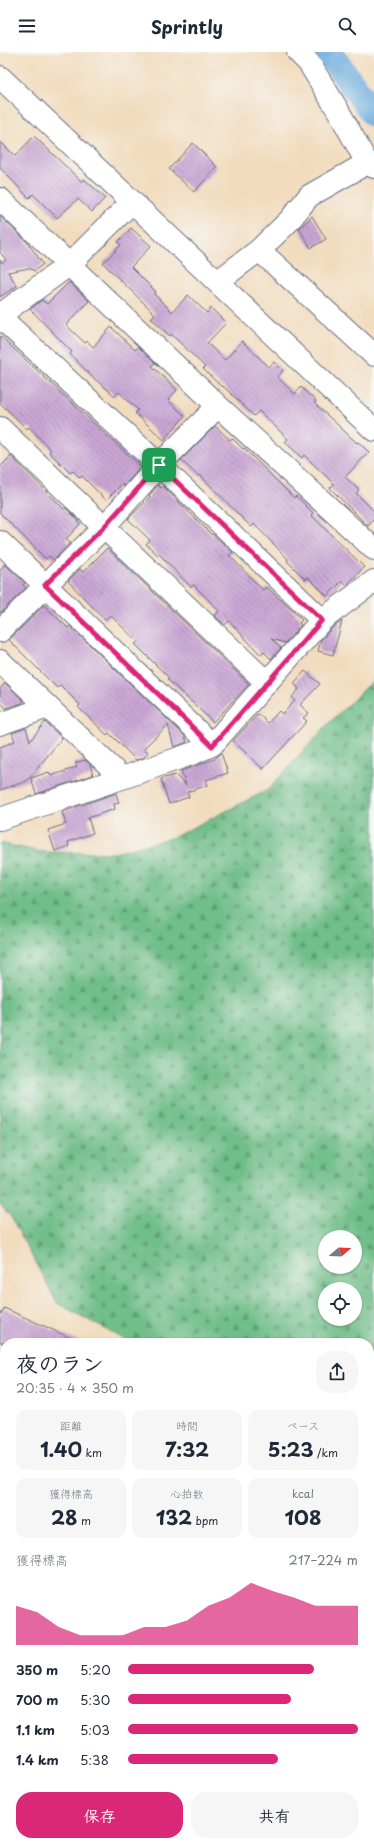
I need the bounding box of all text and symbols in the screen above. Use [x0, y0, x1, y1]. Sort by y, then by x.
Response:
text: Sprintly [151, 13, 223, 40]
icon: menu [16, 15, 38, 37]
icon: search [336, 15, 358, 37]
pin [142, 448, 176, 482]
icon: arrive [148, 454, 170, 476]
north arrow [318, 1230, 362, 1274]
map controls [318, 1230, 362, 1326]
button: locate [318, 1282, 362, 1326]
text: 夜のラン [16, 1346, 104, 1379]
button: share [316, 1351, 358, 1393]
text: 20:35 · 4 × 350 m [16, 1378, 134, 1397]
text: 距離 [60, 1417, 82, 1434]
text: 時間 [176, 1417, 198, 1434]
text: ペース [287, 1417, 319, 1434]
text: 1.40 [40, 1434, 82, 1464]
text: 7:32 [165, 1434, 209, 1464]
text: 5:23 [268, 1434, 314, 1464]
text: km [82, 1444, 102, 1461]
text: /km [314, 1444, 338, 1461]
text: 獲得標高 [49, 1485, 93, 1502]
text: 心拍数 [171, 1485, 204, 1502]
text: kcal [292, 1485, 314, 1502]
text: 28 [51, 1502, 78, 1532]
text: 132 [156, 1502, 192, 1532]
text: 108 [285, 1502, 321, 1532]
text: m [78, 1512, 91, 1529]
text: bpm [192, 1512, 218, 1529]
text: 獲得標高 [16, 1550, 68, 1569]
text: 217–224 m [289, 1550, 358, 1569]
text: 350 m [16, 1660, 58, 1679]
text: 5:20 [80, 1660, 111, 1679]
text: 700 m [16, 1690, 58, 1709]
text: 5:30 [80, 1690, 110, 1709]
text: 1.1 km [16, 1720, 55, 1739]
text: 5:03 [80, 1720, 110, 1739]
text: 1.4 km [16, 1750, 59, 1769]
text: 5:38 [80, 1750, 109, 1769]
button: 保存 [16, 1792, 183, 1838]
button: 共有 [191, 1792, 358, 1838]

